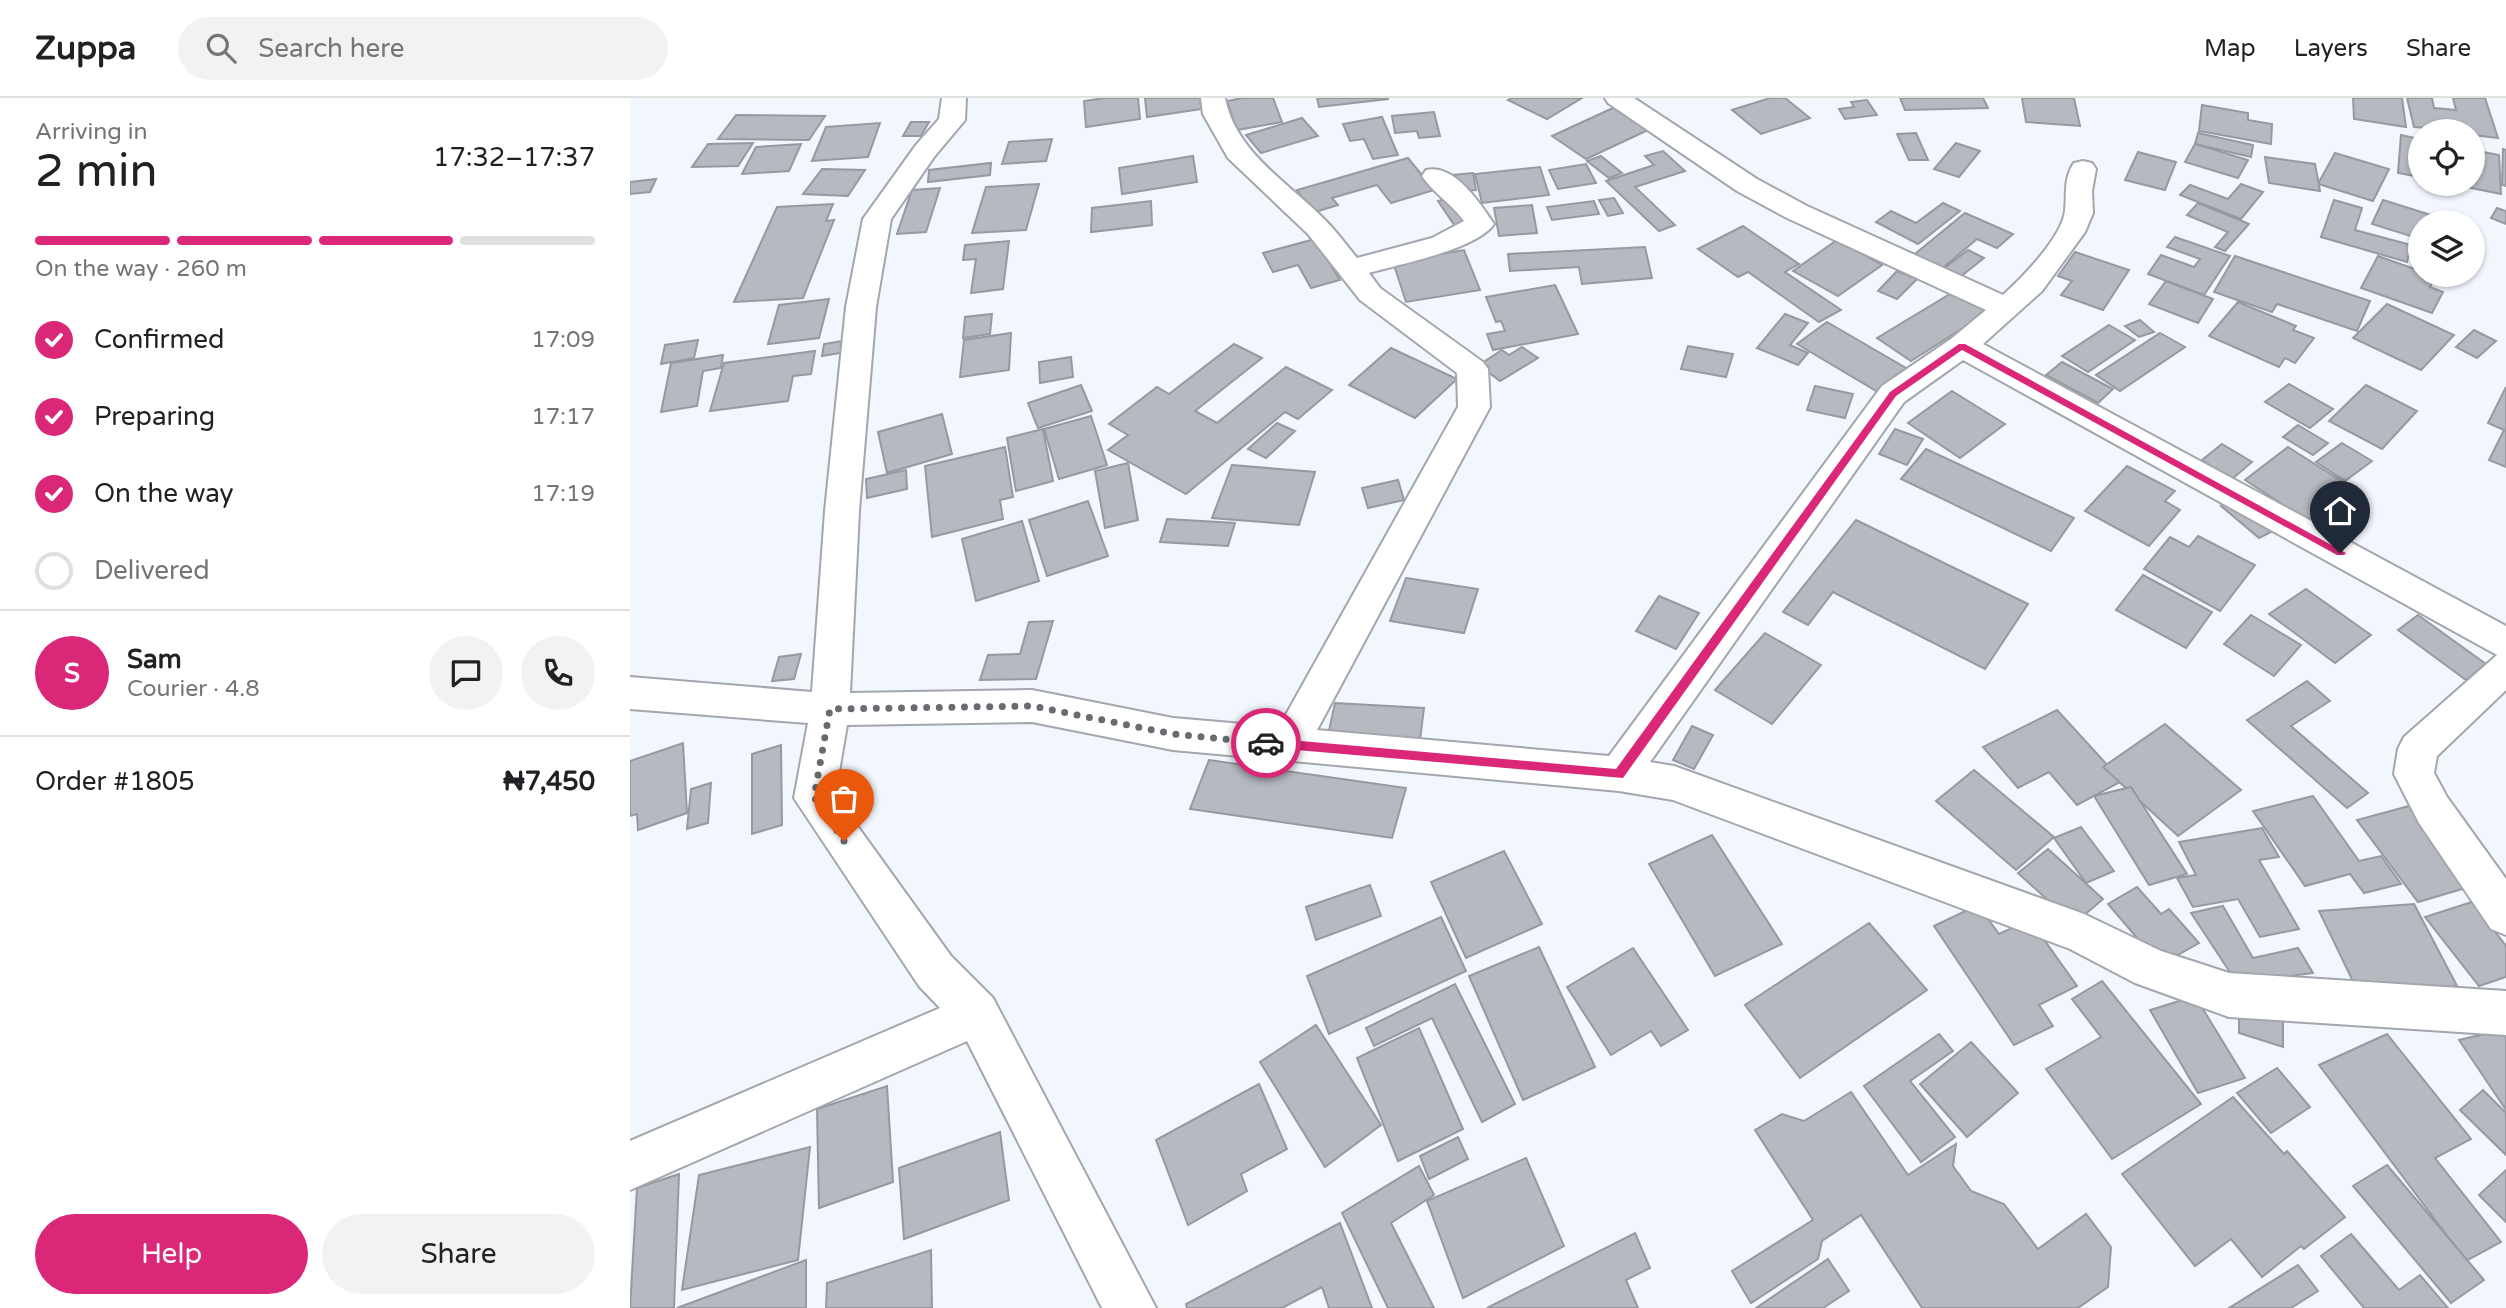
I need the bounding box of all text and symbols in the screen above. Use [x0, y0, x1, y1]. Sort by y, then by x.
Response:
search box [178, 17, 668, 80]
text: Zuppa [35, 29, 136, 68]
icon: search [202, 29, 240, 67]
text: Search here [258, 33, 405, 64]
text: Map [2204, 34, 2256, 63]
text: Layers [2294, 34, 2368, 63]
text: Share [2406, 34, 2471, 63]
text: Arriving in [35, 118, 148, 146]
map controls [2408, 119, 2485, 287]
button: locate [2408, 119, 2485, 196]
text: 17:32–17:37 [433, 142, 595, 173]
text: 2 min [35, 144, 158, 199]
button: layers [2408, 210, 2485, 287]
text: On the way · 260 m [35, 255, 247, 283]
icon: check [35, 321, 73, 359]
text: Confirmed [94, 324, 224, 355]
text: 17:09 [531, 326, 595, 354]
icon: check [35, 398, 73, 436]
text: Preparing [94, 401, 215, 432]
text: 17:17 [531, 403, 595, 431]
icon: check [35, 475, 73, 513]
text: On the way [94, 478, 234, 509]
text: 17:19 [531, 480, 595, 508]
pin [2310, 481, 2370, 553]
icon: home [2321, 492, 2359, 530]
text: Delivered [94, 555, 210, 586]
button: chat [429, 636, 503, 710]
button: phone [521, 636, 595, 710]
text: Sam [127, 644, 182, 675]
text: S [64, 658, 80, 689]
text: Courier · 4.8 [127, 675, 260, 703]
courier [1231, 708, 1301, 778]
icon: car [1247, 724, 1285, 762]
text: Order #1805 [35, 766, 195, 797]
text: ₦7,450 [503, 766, 595, 797]
pin [814, 769, 874, 841]
icon: bag [825, 780, 863, 818]
button: Help [35, 1214, 308, 1294]
button: Share [322, 1214, 595, 1294]

